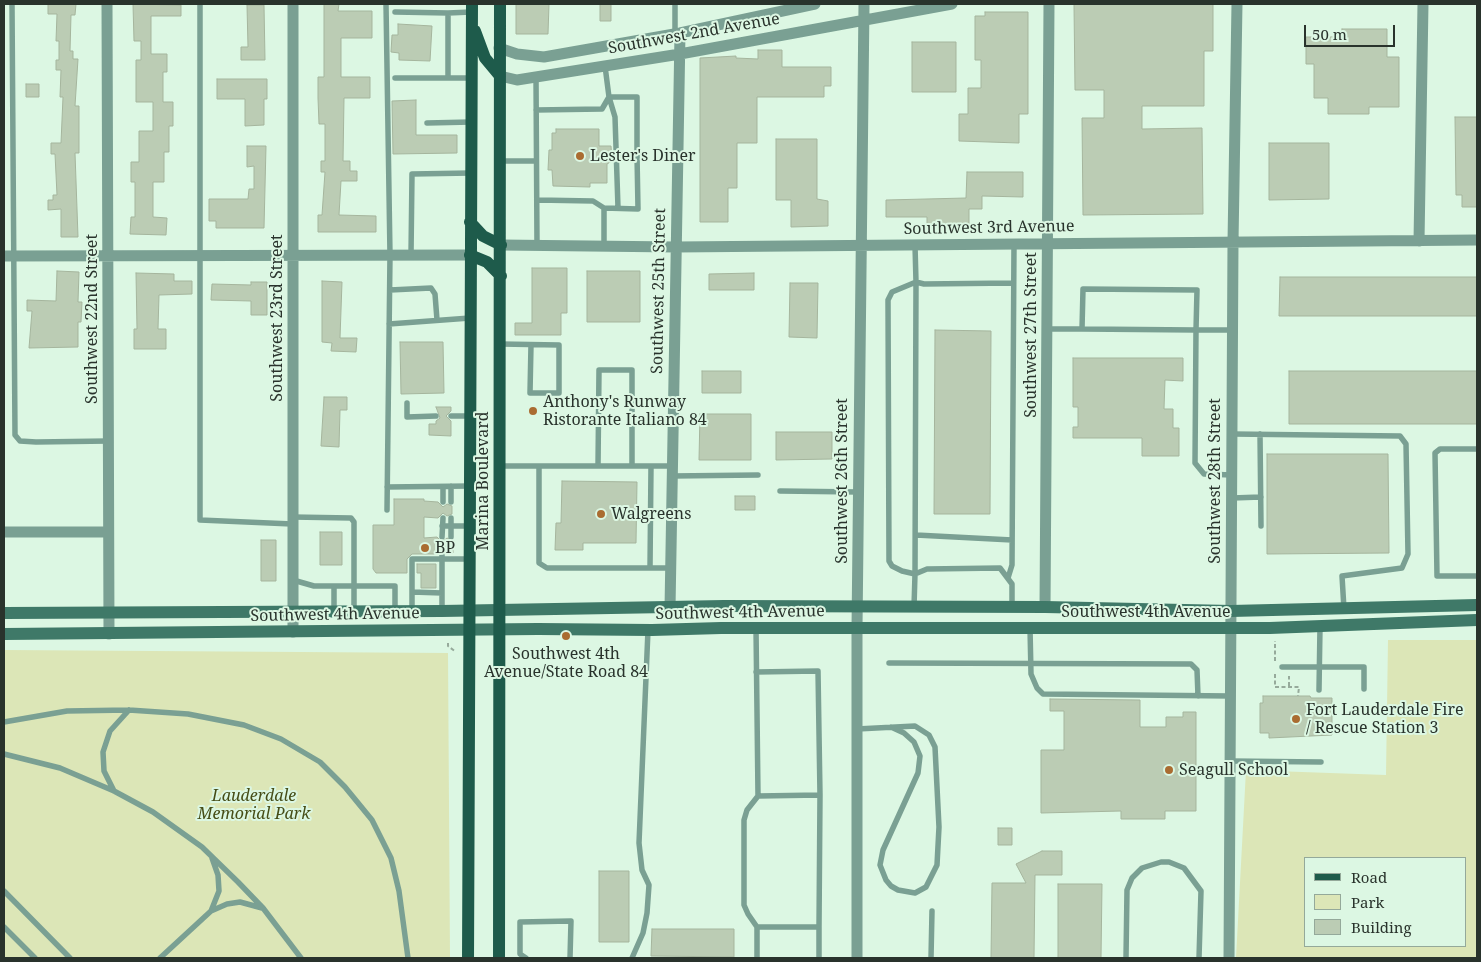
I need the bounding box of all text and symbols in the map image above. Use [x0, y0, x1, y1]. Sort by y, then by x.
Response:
street label: Southwest 2nd Avenue [607, 9, 781, 59]
scale bar [1306, 15, 1397, 47]
text: 50 m [1312, 24, 1347, 44]
place label: Lester's Diner [590, 146, 696, 166]
marker: Lester's Diner [574, 150, 586, 162]
street label: Southwest 25th Street [648, 208, 670, 374]
street label: Southwest 3rd Avenue [903, 217, 1075, 239]
street label: Southwest 22nd Street [82, 234, 102, 404]
street label: Southwest 23rd Street [267, 234, 287, 402]
street label: Southwest 27th Street [1021, 252, 1041, 418]
place label: Anthony's Runway Ristorante Italiano 84 [543, 392, 707, 430]
street label: Southwest 26th Street [832, 398, 852, 564]
street label: Southwest 28th Street [1205, 398, 1225, 564]
marker: Anthony's Runway Ristorante Italiano 84 [527, 405, 539, 417]
street label: Marina Boulevard [473, 411, 493, 551]
place label: Walgreens [611, 504, 691, 524]
marker: Walgreens [595, 508, 607, 520]
place label: BP [435, 538, 455, 558]
marker: BP [419, 542, 431, 554]
street label: Southwest 4th Avenue [655, 602, 825, 624]
street label: Southwest 4th Avenue [1061, 602, 1231, 622]
street label: Southwest 4th Avenue [250, 604, 420, 626]
marker: Southwest 4th Avenue/State Road 84 [560, 630, 572, 642]
place label: Southwest 4th Avenue/State Road 84 [484, 644, 648, 682]
place label: Fort Lauderdale Fire / Rescue Station 3 [1306, 700, 1464, 738]
marker: Fort Lauderdale Fire / Rescue Station 3 [1290, 713, 1302, 725]
place label: Seagull School [1179, 760, 1288, 780]
marker: Seagull School [1163, 764, 1175, 776]
park label: Lauderdale Memorial Park [198, 786, 310, 824]
legend [1304, 857, 1466, 947]
text: Road [1351, 867, 1387, 887]
text: Park [1351, 892, 1384, 912]
text: Building [1351, 917, 1412, 937]

